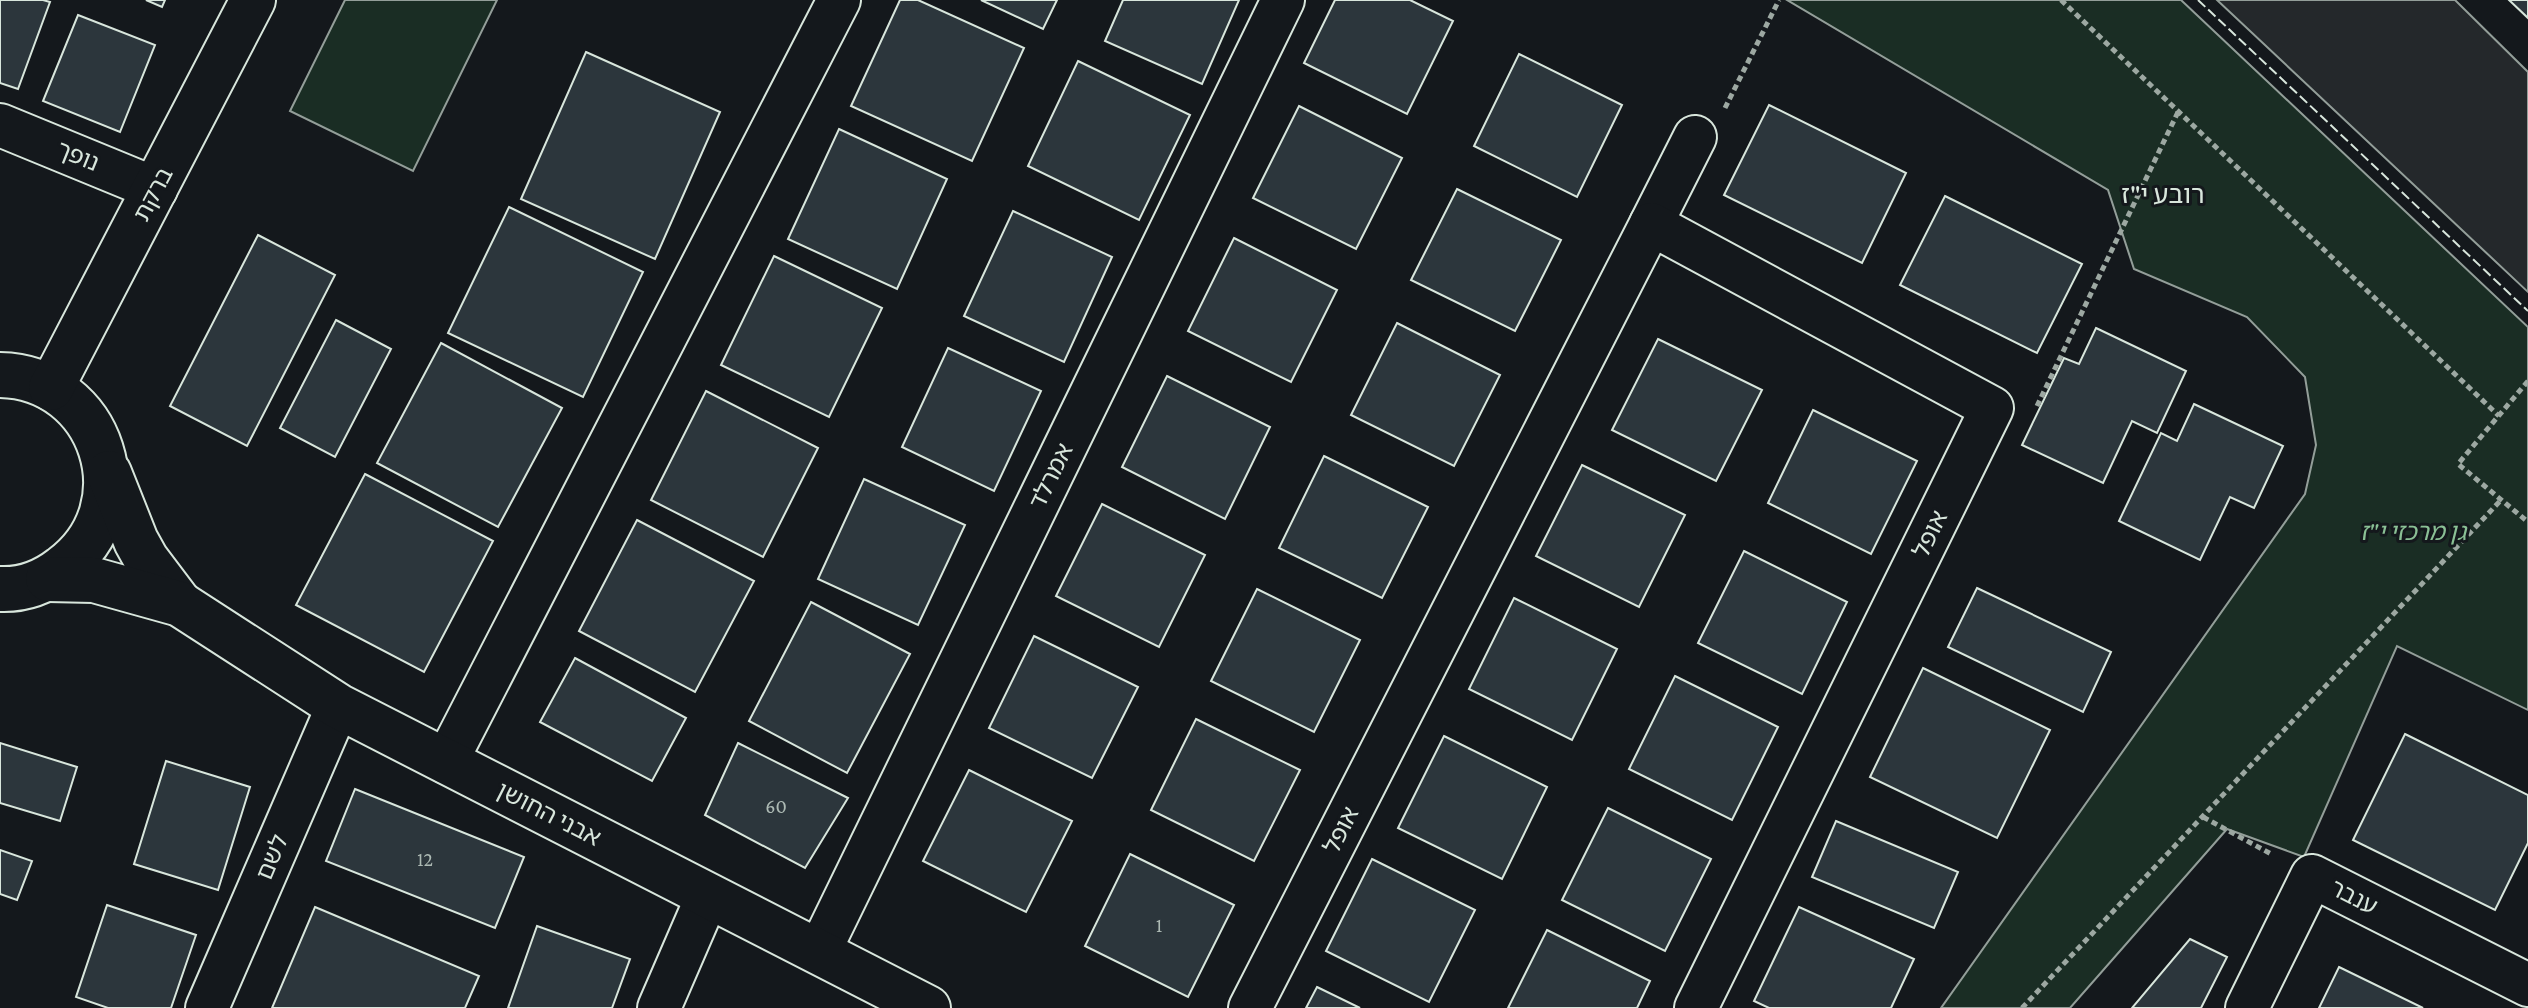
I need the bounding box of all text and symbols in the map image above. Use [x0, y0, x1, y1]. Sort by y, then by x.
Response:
street label: נופך [53, 135, 103, 176]
street label: ברקת [127, 162, 178, 225]
district label: רובע י"ז [2121, 180, 2205, 209]
street label: אמרלד [1023, 439, 1078, 513]
street label: אופל [1907, 506, 1952, 562]
park label: גן מרכזי י"ז [2360, 518, 2468, 545]
street label: אבני החושן [493, 776, 606, 851]
house number: 60 [765, 795, 787, 817]
street label: אופל [1317, 802, 1364, 858]
street label: לשם [250, 830, 293, 884]
house number: 12 [417, 848, 433, 870]
street label: ענבר [2326, 873, 2382, 920]
house number: 1 [1156, 914, 1162, 936]

